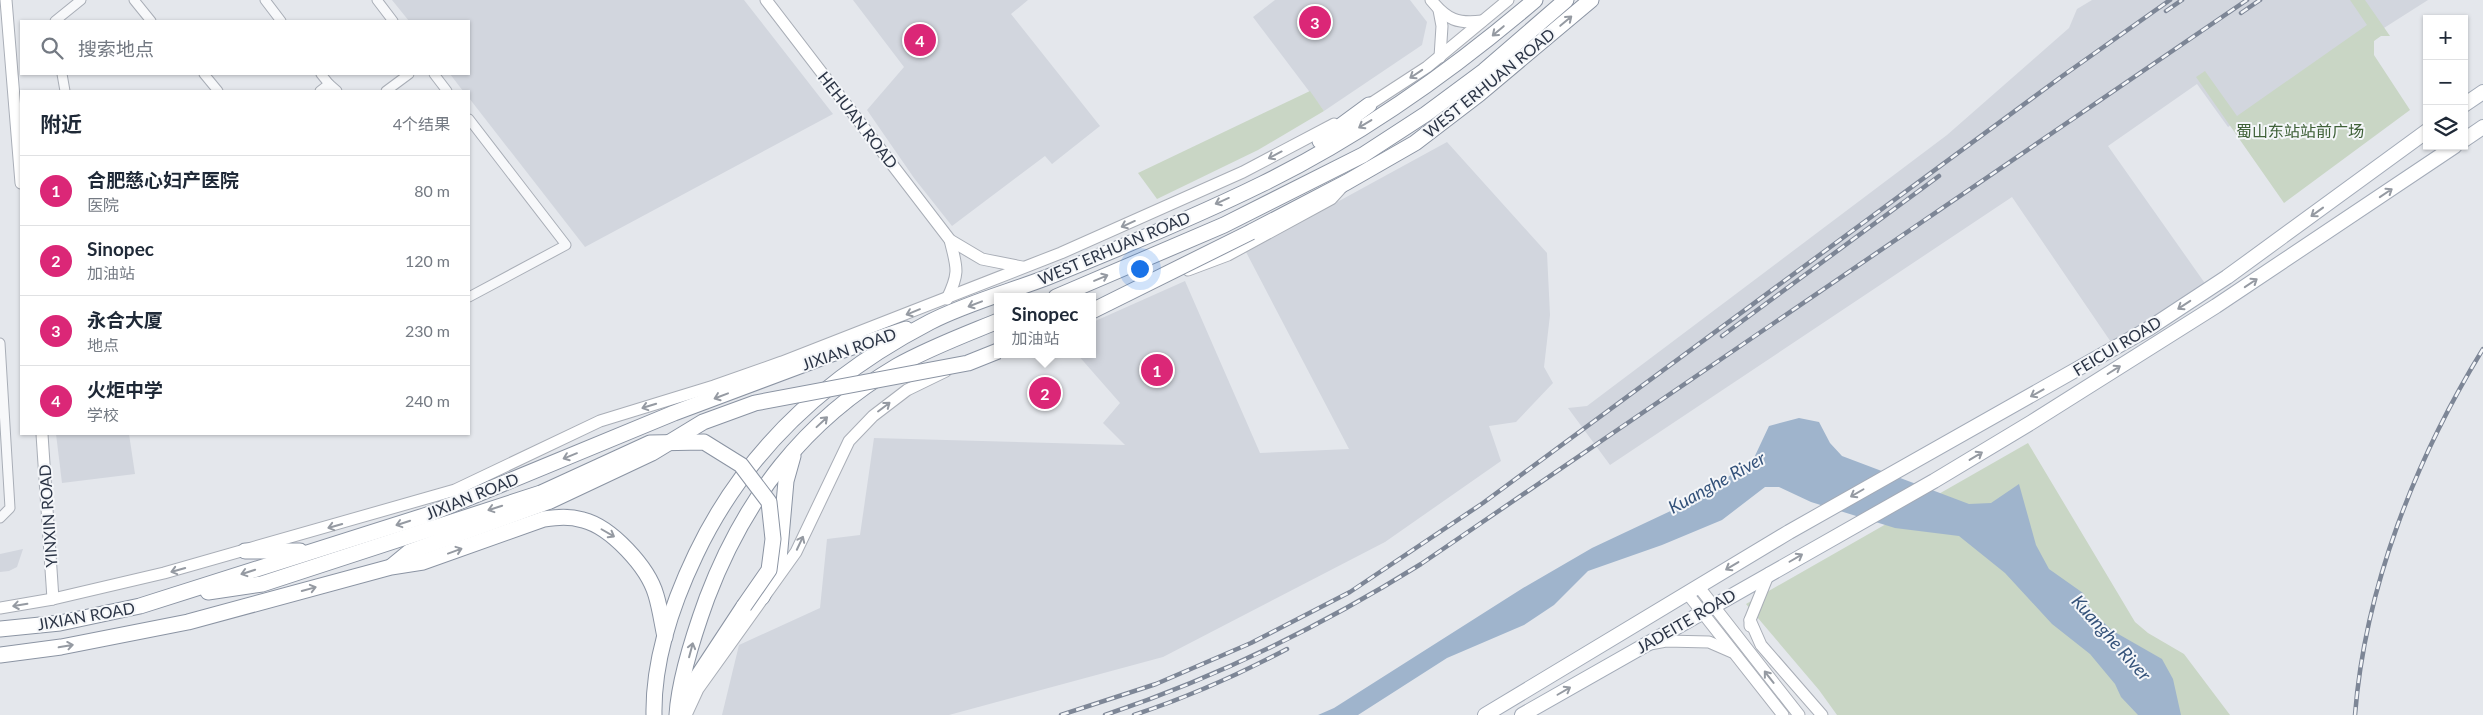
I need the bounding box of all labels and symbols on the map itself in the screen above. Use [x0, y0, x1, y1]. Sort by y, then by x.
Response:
pin: 3 [1299, 3, 1331, 41]
one-way arrow [1559, 15, 1572, 26]
pin: 4 [904, 21, 936, 59]
street label: WEST ERHUAN ROAD [1419, 24, 1558, 141]
one-way arrow [1492, 26, 1505, 37]
street label: HEHUAN ROAD [815, 67, 902, 172]
one-way arrow [1409, 70, 1423, 80]
one-way arrow [1358, 120, 1372, 130]
park label: 蜀山东站站前广场 [2236, 121, 2364, 140]
one-way arrow [1268, 151, 1283, 161]
one-way arrow [2379, 187, 2393, 198]
one-way arrow [1215, 197, 1230, 207]
one-way arrow [2311, 206, 2324, 217]
street label: WEST ERHUAN ROAD [1035, 207, 1193, 288]
one-way arrow [1121, 219, 1136, 229]
your location [1127, 256, 1153, 282]
one-way arrow [1093, 272, 1108, 282]
one-way arrow [2243, 277, 2257, 287]
one-way arrow [968, 300, 983, 309]
one-way arrow [2177, 300, 2191, 310]
one-way arrow [906, 308, 921, 318]
street label: FEICUI ROAD [2069, 312, 2164, 379]
street label: JIXIAN ROAD [799, 323, 899, 374]
pin: 1 [1141, 351, 1173, 389]
one-way arrow [2107, 365, 2121, 376]
pin: 2 [1029, 374, 1061, 412]
one-way arrow [2029, 388, 2044, 398]
one-way arrow [713, 392, 729, 401]
one-way arrow [641, 401, 657, 411]
one-way arrow [877, 402, 891, 412]
one-way arrow [816, 416, 828, 428]
water label: Kuanghe River [1664, 446, 1770, 518]
one-way arrow [1968, 450, 1982, 460]
one-way arrow [563, 452, 578, 462]
street label: YINXIN ROAD [34, 464, 61, 568]
street label: JIXIAN ROAD [423, 468, 521, 523]
one-way arrow [1850, 488, 1864, 498]
one-way arrow [488, 504, 503, 513]
one-way arrow [395, 519, 411, 528]
one-way arrow [327, 522, 343, 531]
one-way arrow [600, 529, 614, 539]
one-way arrow [795, 536, 805, 551]
one-way arrow [446, 546, 462, 555]
one-way arrow [1789, 552, 1803, 562]
one-way arrow [1725, 561, 1739, 571]
one-way arrow [171, 565, 187, 575]
one-way arrow [240, 568, 256, 577]
one-way arrow [300, 584, 316, 593]
street label: JADEITE ROAD [1633, 584, 1739, 657]
water label: Kuanghe River [2068, 590, 2157, 685]
street label: JIXIAN ROAD [36, 598, 136, 633]
one-way arrow [12, 600, 28, 610]
one-way arrow [57, 641, 73, 651]
one-way arrow [687, 643, 697, 659]
one-way arrow [1764, 670, 1774, 684]
one-way arrow [1557, 685, 1571, 695]

